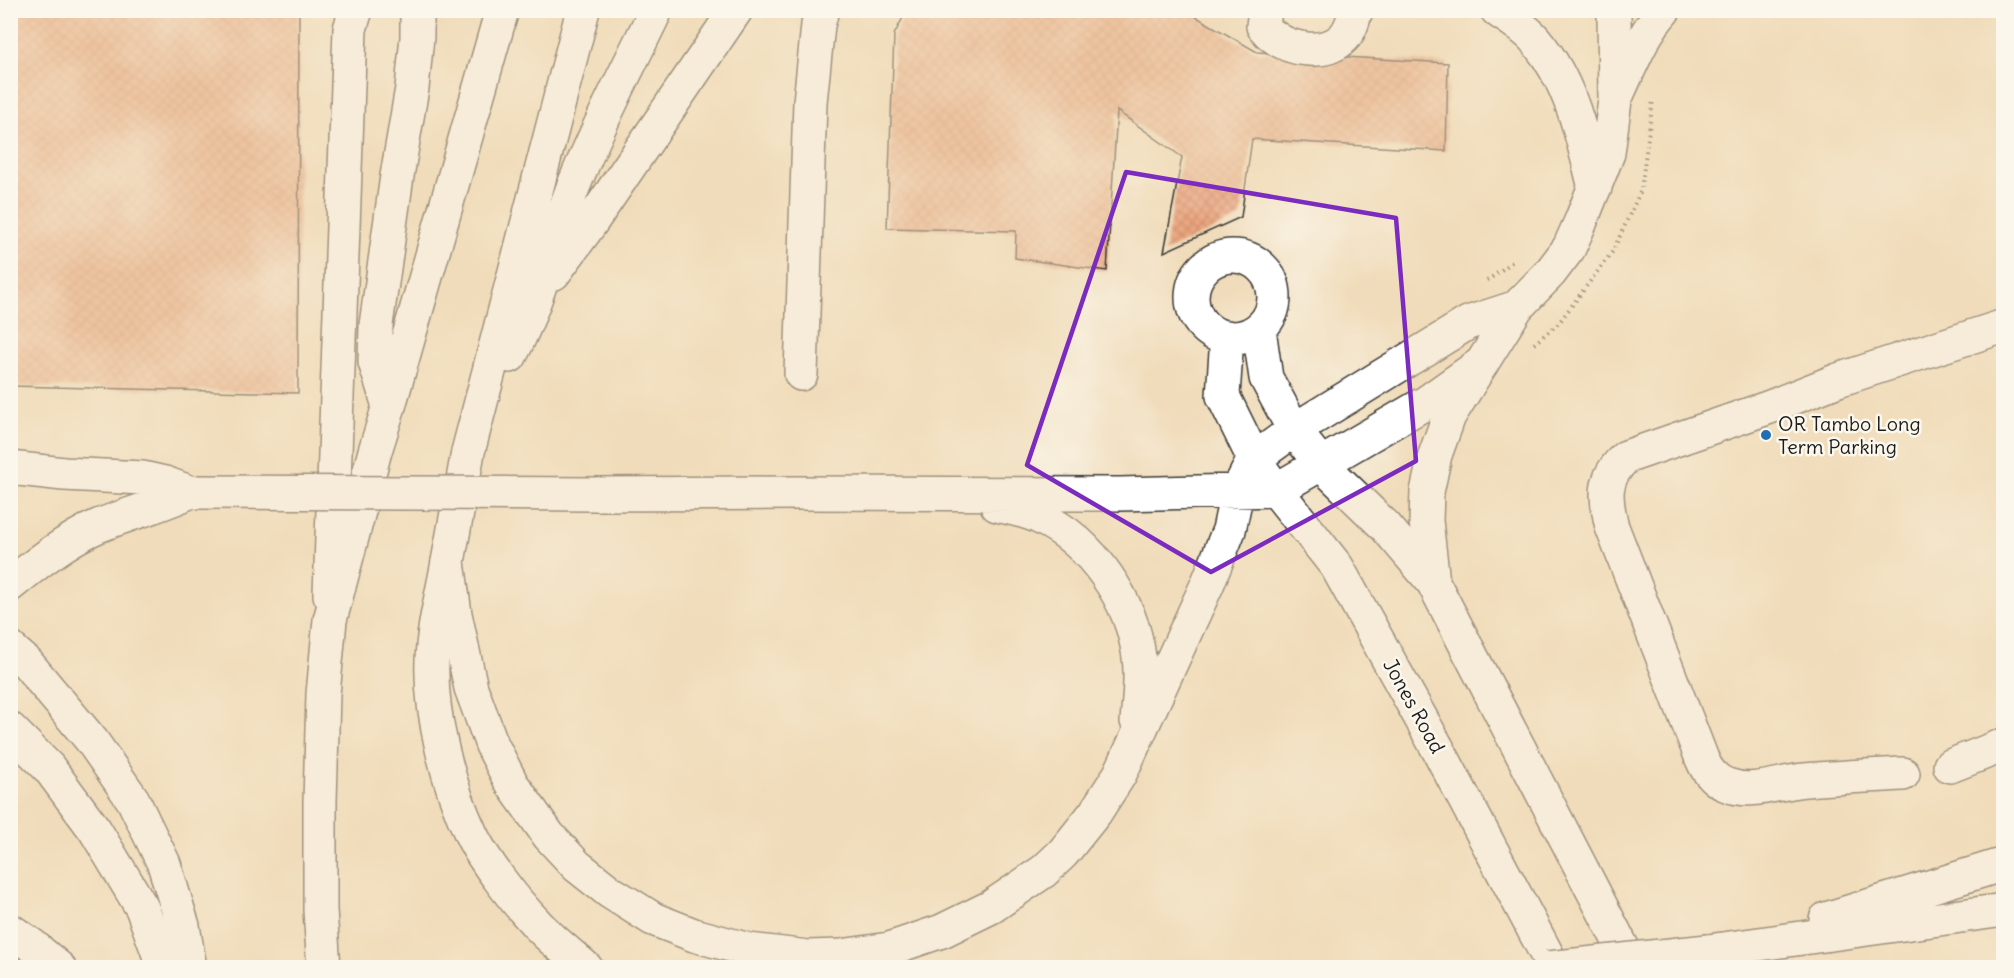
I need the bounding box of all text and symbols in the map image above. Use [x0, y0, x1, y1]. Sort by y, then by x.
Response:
place label: OR Tambo Long Term Parking [1778, 411, 1921, 459]
marker: OR Tambo Long Term Parking [1759, 428, 1773, 442]
street label: Jones Road [1378, 654, 1451, 758]

